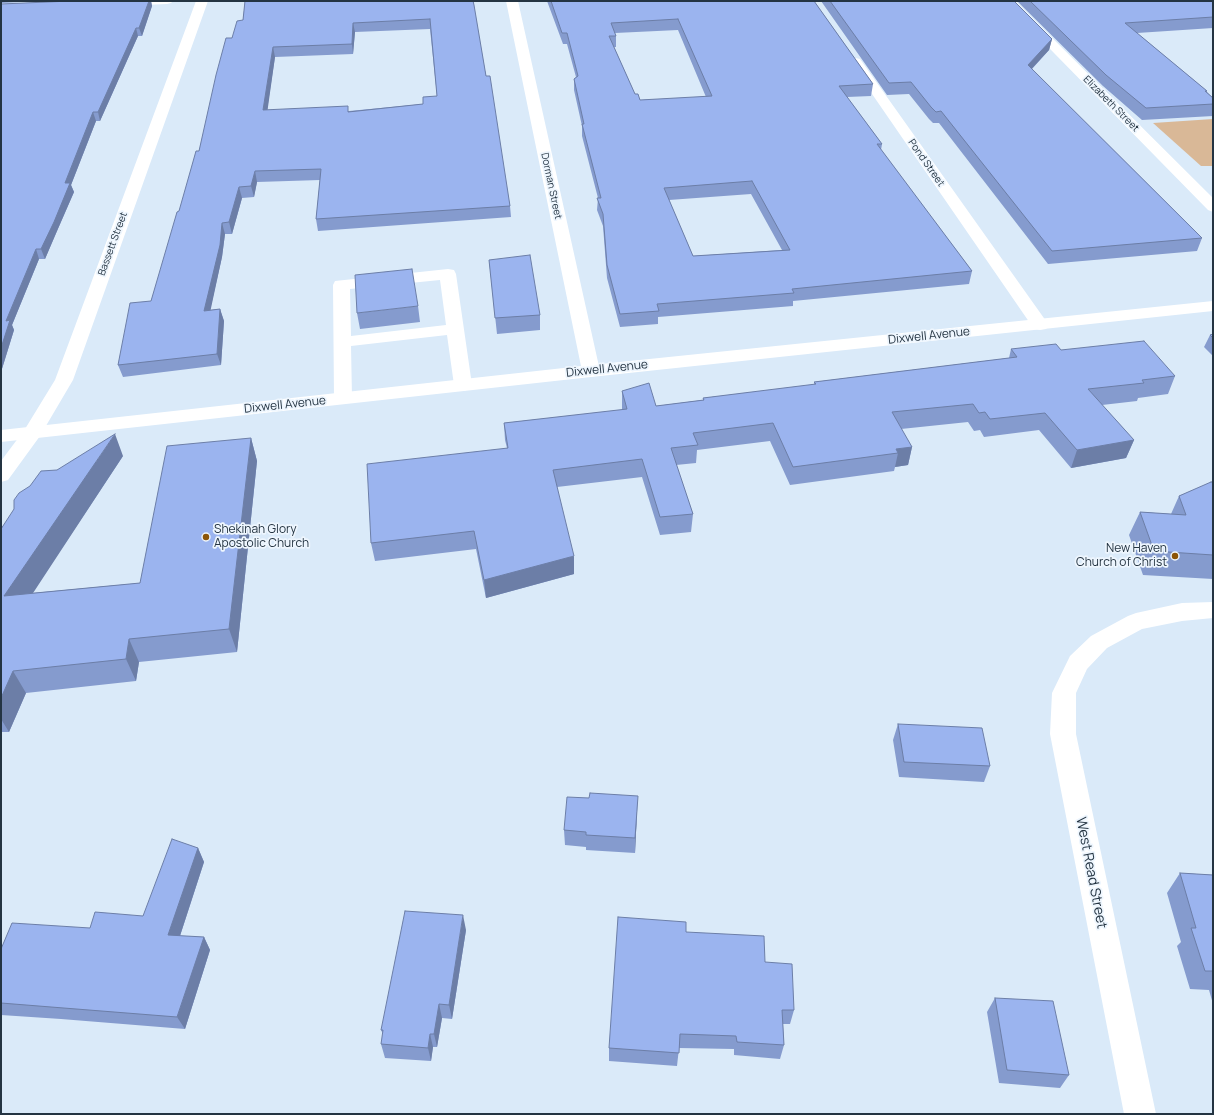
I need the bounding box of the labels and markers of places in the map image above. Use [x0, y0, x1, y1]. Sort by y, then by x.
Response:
place label: Shekinah Glory Apostolic Church [214, 523, 309, 551]
marker: Shekinah Glory Apostolic Church [201, 532, 211, 542]
place label: New Haven Church of Christ [1076, 542, 1167, 570]
marker: New Haven Church of Christ [1170, 551, 1180, 561]

